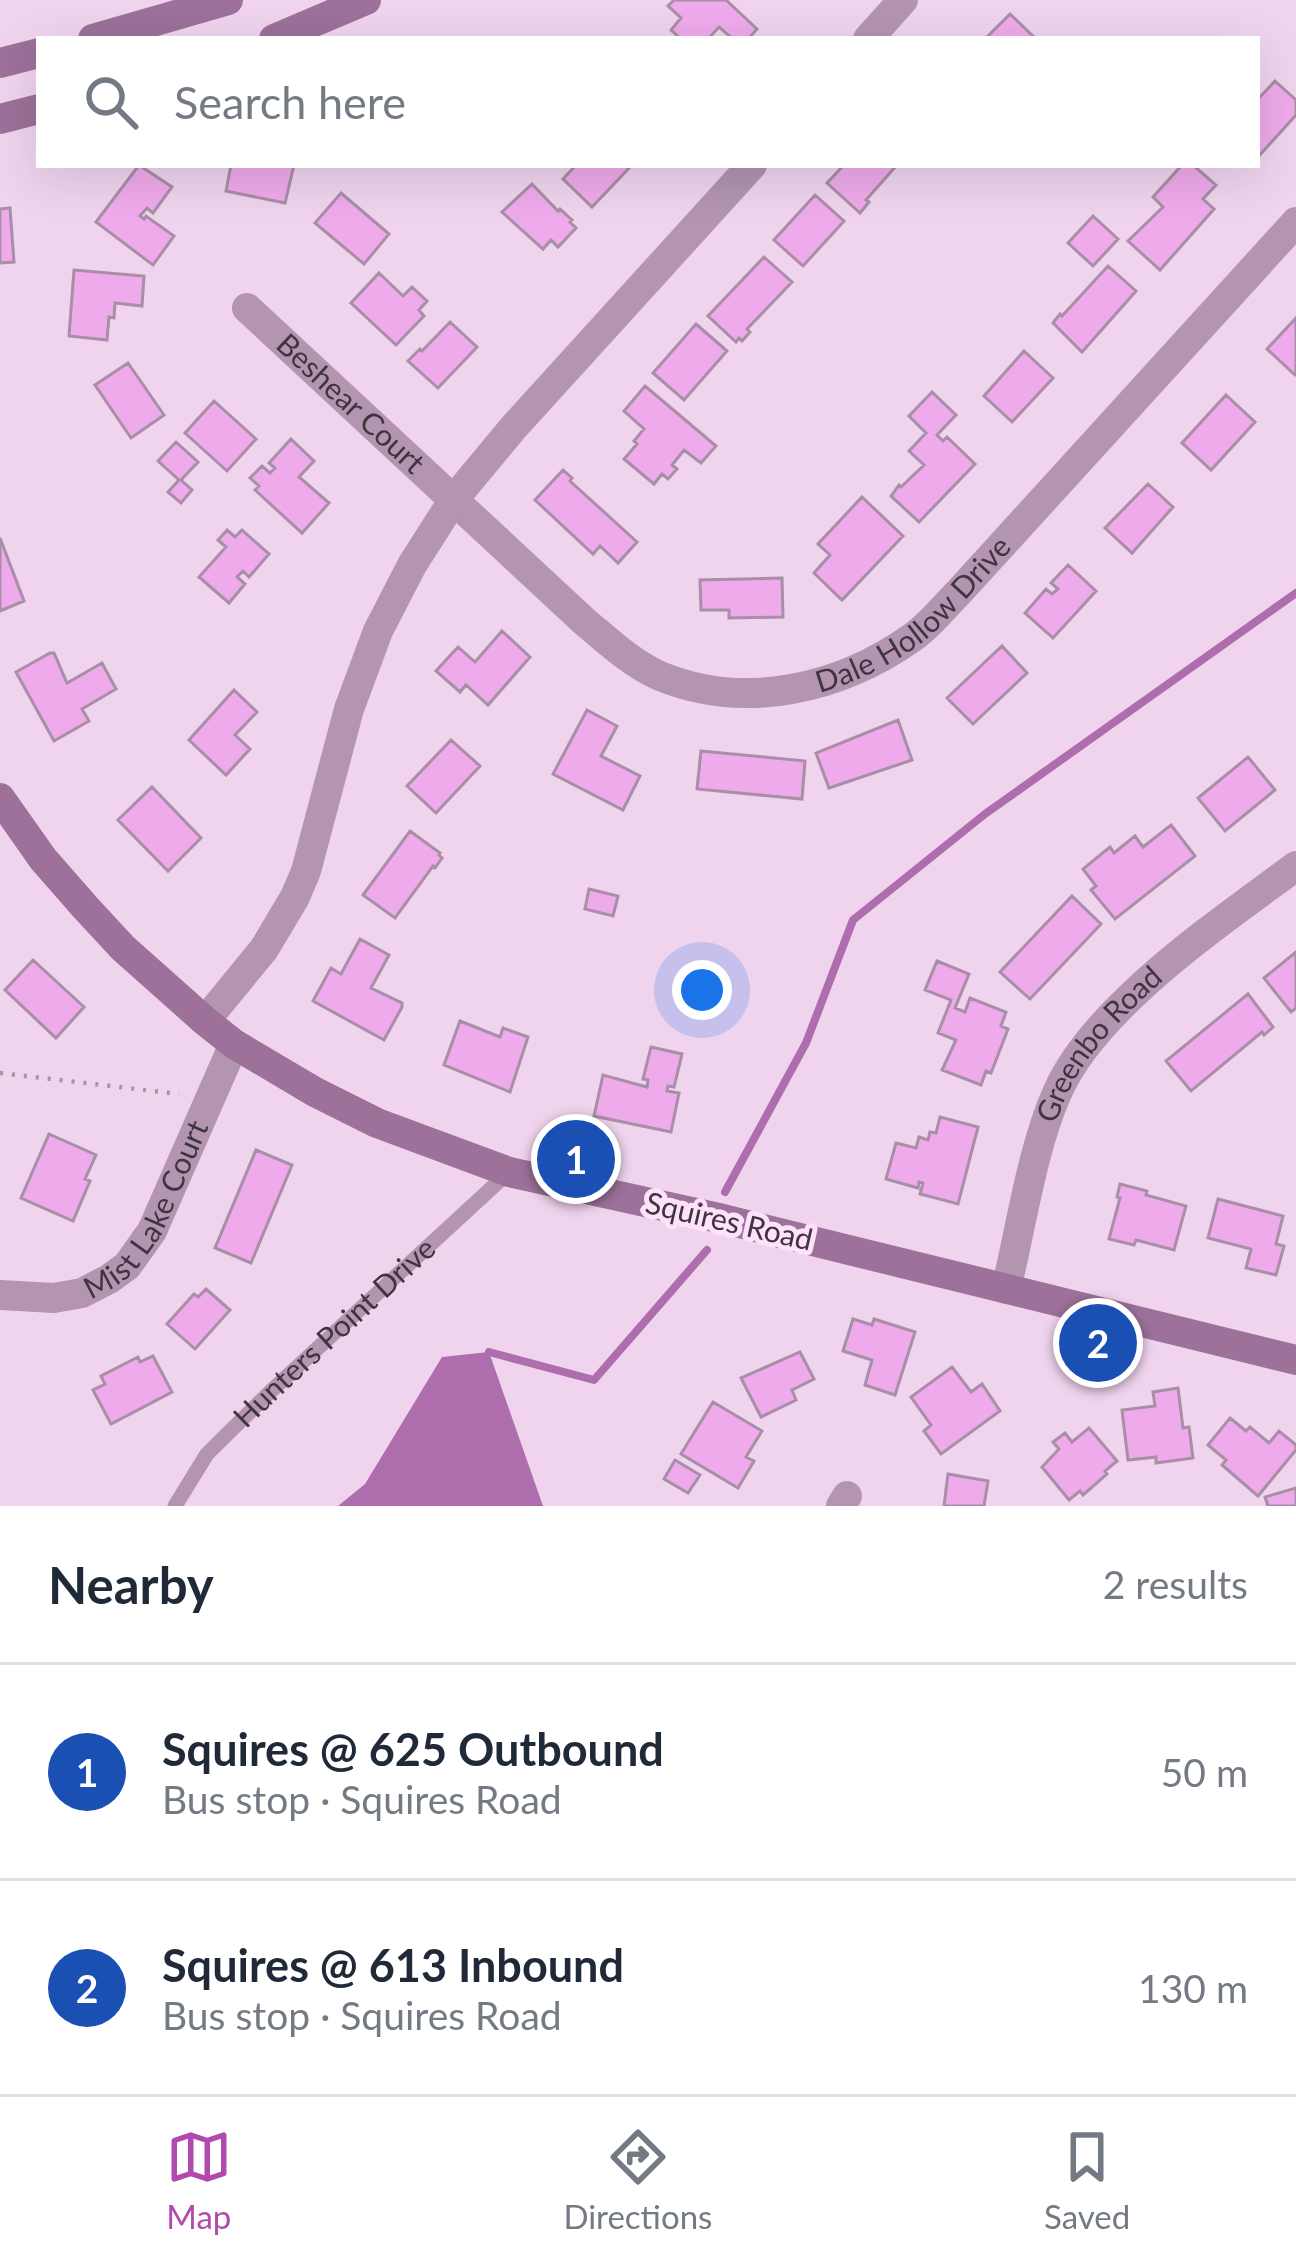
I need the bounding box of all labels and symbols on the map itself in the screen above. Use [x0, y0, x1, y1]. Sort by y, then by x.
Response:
street label: Beshear Court [270, 325, 433, 480]
street label: Dale Hollow Drive [811, 528, 1017, 699]
street label: Greenbo Road [1027, 957, 1168, 1126]
your location [672, 960, 732, 1020]
street label: Mist Lake Court [77, 1114, 214, 1305]
pin: 1 [537, 1114, 615, 1204]
street label: Squires Road [642, 1183, 816, 1257]
street label: Hunters Point Drive [225, 1229, 442, 1434]
pin: 2 [1059, 1298, 1137, 1388]

